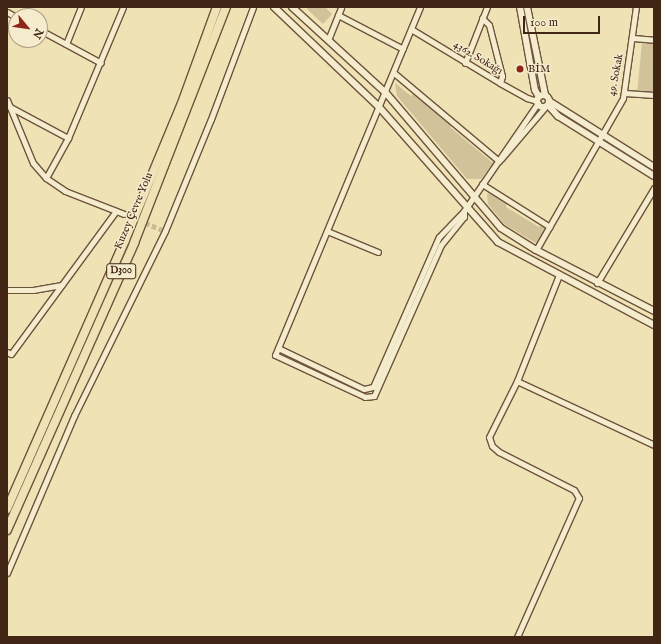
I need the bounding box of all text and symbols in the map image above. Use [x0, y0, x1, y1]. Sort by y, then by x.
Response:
north arrow [8, 8, 48, 48]
scale bar [525, 8, 602, 34]
text: 100 m [530, 15, 558, 30]
text: N [29, 26, 46, 41]
street label: 4362. Sokağı [451, 38, 505, 78]
street label: 49. Sokak [605, 53, 627, 97]
place label: BİM [528, 62, 550, 76]
marker: BİM [515, 64, 525, 74]
street label: Kuzey Çevre Yolu [112, 171, 156, 251]
road number: D300 [106, 263, 136, 279]

